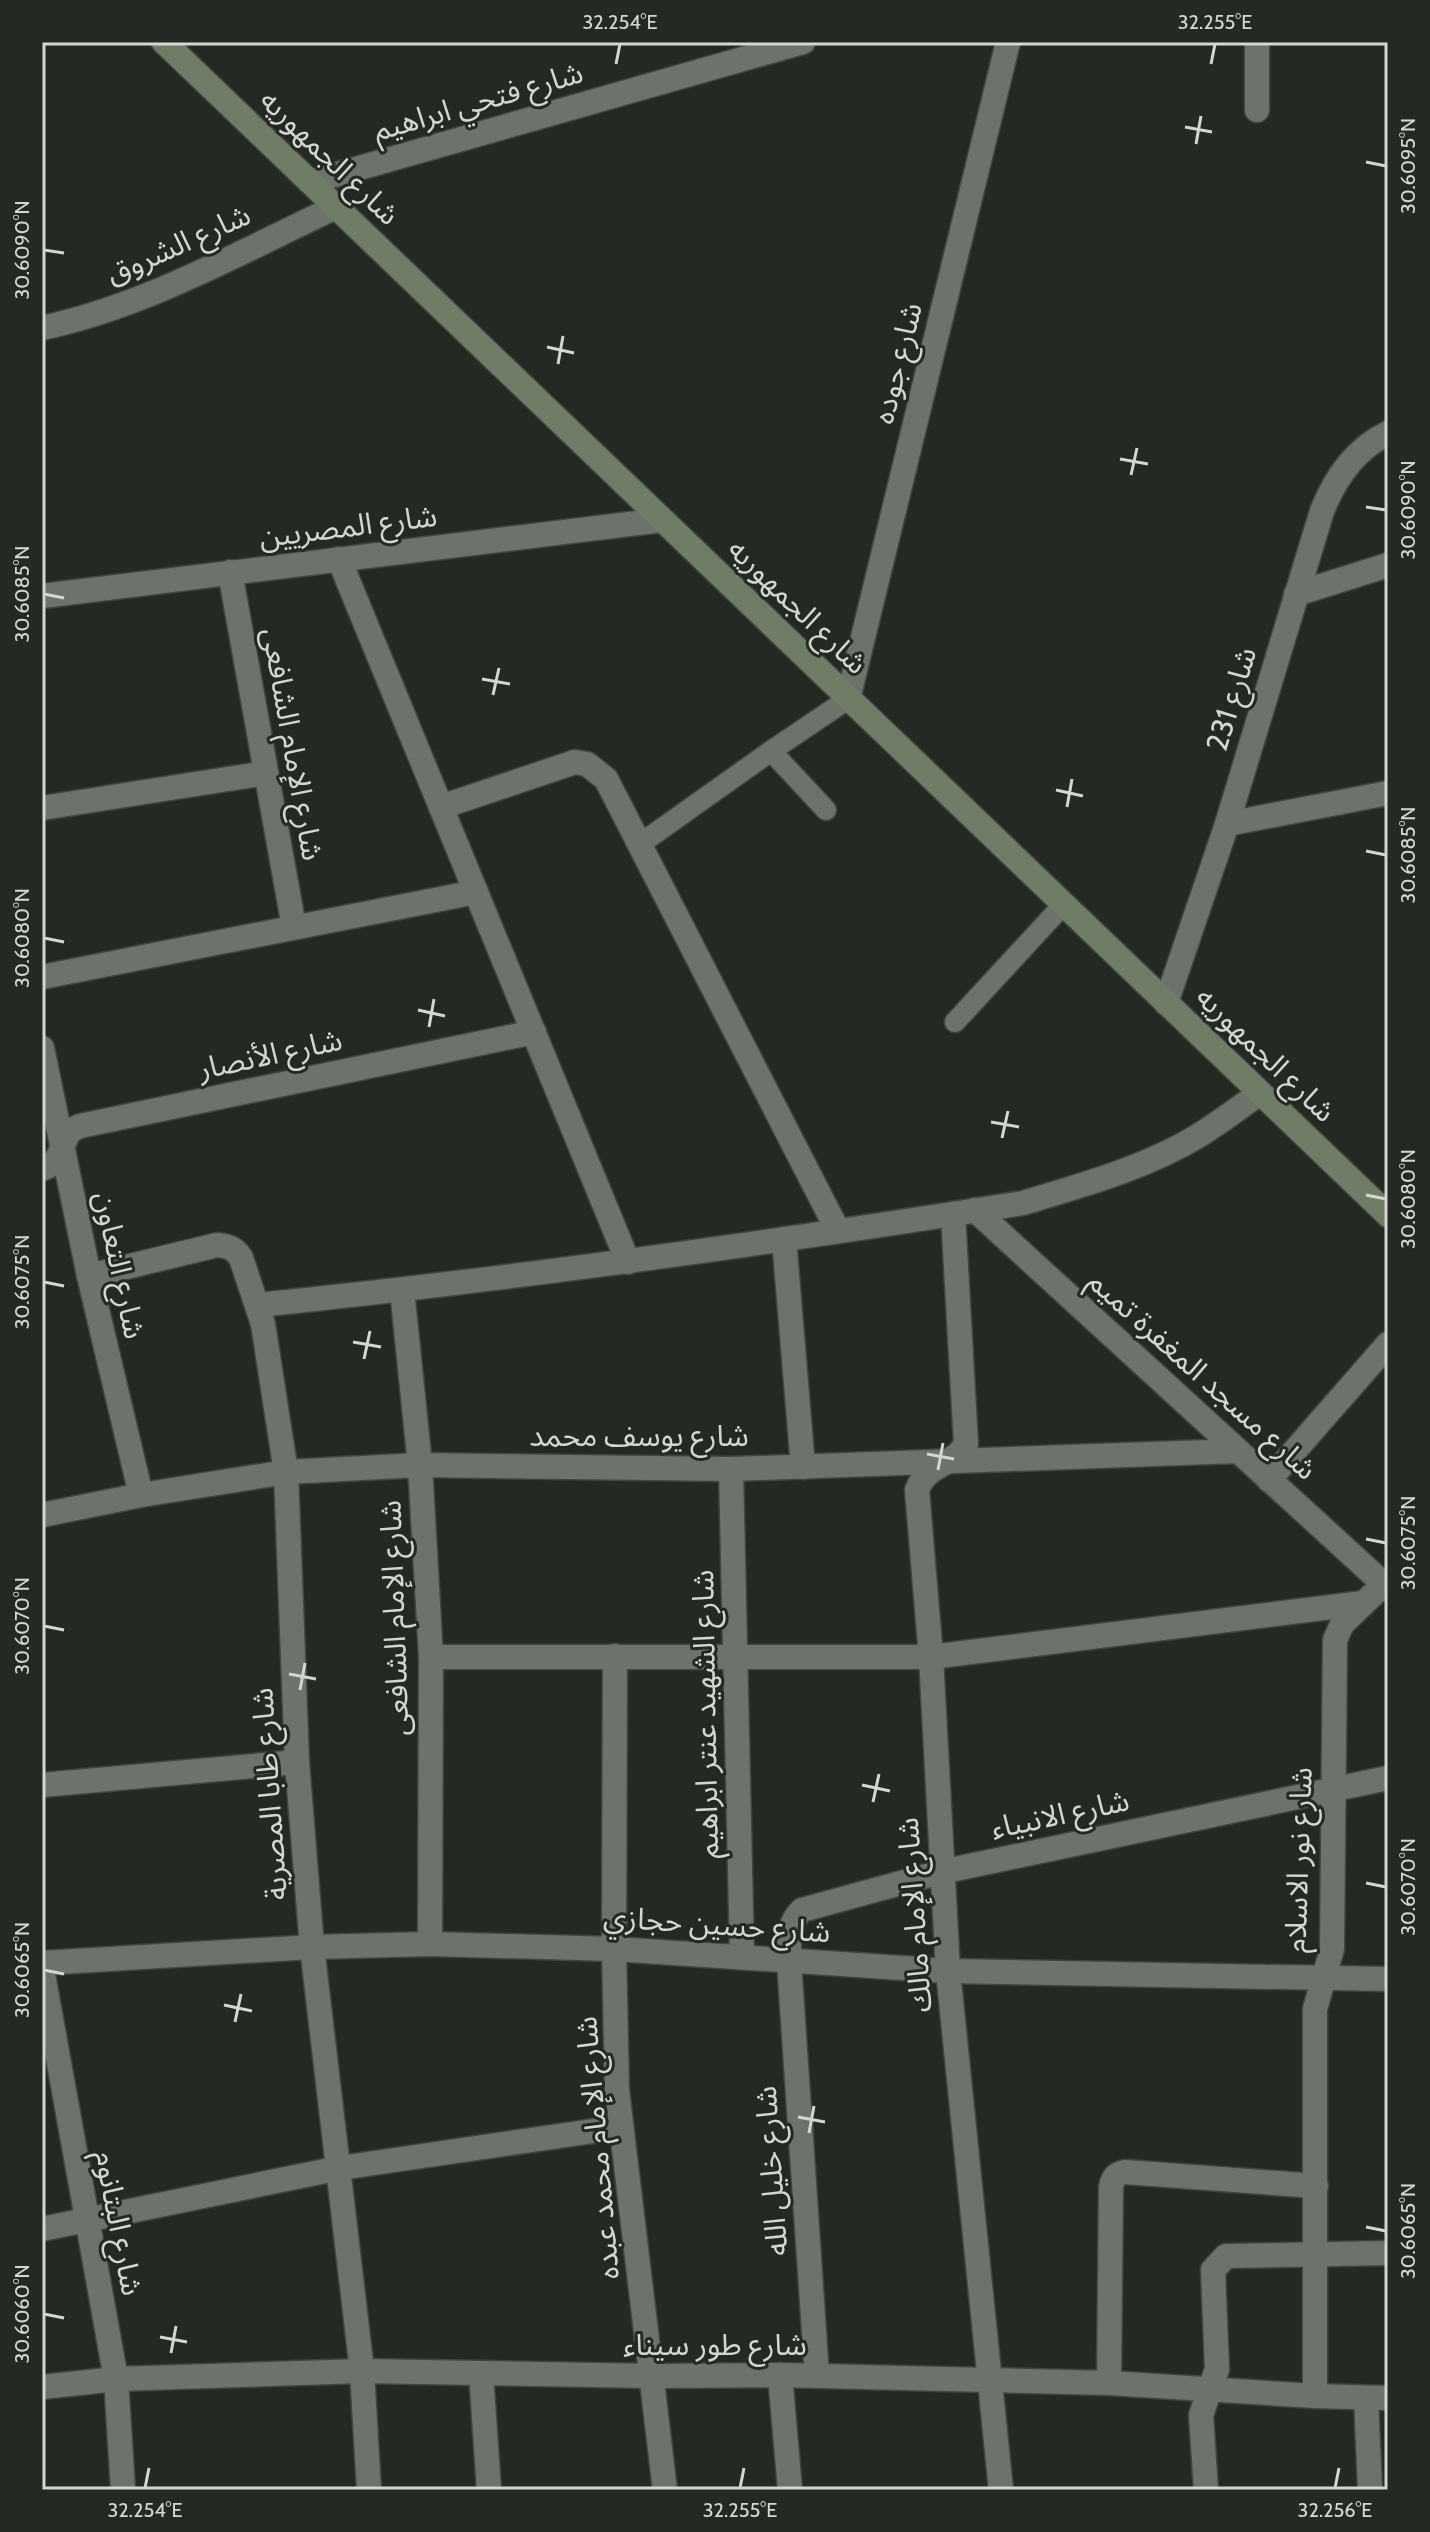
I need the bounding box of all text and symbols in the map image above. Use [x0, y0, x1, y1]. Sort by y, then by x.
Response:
text: 32.254°E [583, 10, 658, 34]
text: 32.255°E [1178, 10, 1252, 34]
street label: شارع فتحي ابراهيم [369, 53, 589, 153]
street label: شارع الجمهوريه [250, 81, 407, 236]
text: 30.6095°N [1396, 118, 1420, 214]
street label: شارع الشروق [100, 196, 258, 296]
text: 30.6090°N [10, 200, 34, 300]
street label: شارع جوده [864, 299, 934, 428]
text: 30.6090°N [1396, 460, 1420, 560]
street label: شارع المصريين [257, 497, 440, 559]
street label: شارع الجمهوريه [718, 530, 875, 685]
text: 30.6085°N [10, 546, 34, 642]
street label: شارع الإمام الشافعى [250, 625, 332, 864]
street label: شارع 231 [1198, 642, 1268, 757]
text: 30.6085°N [1396, 807, 1420, 903]
text: 30.6080°N [10, 888, 34, 988]
street label: شارع الجمهوريه [1186, 978, 1343, 1133]
street label: شارع الأنصار [194, 1021, 346, 1091]
text: 30.6080°N [1396, 1149, 1420, 1249]
street label: شارع التعاون [82, 1188, 154, 1343]
text: 30.6075°N [10, 1235, 34, 1329]
street label: شارع مسجد المغفرة تميم [1078, 1263, 1325, 1491]
street label: شارع يوسف محمد [529, 1417, 749, 1458]
text: 30.6075°N [1396, 1496, 1420, 1590]
street label: شارع الإمام الشافعى [371, 1499, 421, 1737]
street label: شارع الشهيد عنتر ابراهيم [684, 1569, 731, 1859]
text: 30.6070°N [10, 1577, 34, 1675]
street label: شارع طابا المصرية [243, 1686, 299, 1902]
street label: شارع نور الاسلام [1276, 1766, 1324, 1954]
street label: شارع الانبياء [987, 1781, 1133, 1851]
street label: شارع الإمام مالك [889, 1816, 943, 2014]
text: 30.6070°N [1396, 1838, 1420, 1936]
street label: شارع حسين حجازي [602, 1898, 832, 1955]
text: 30.6065°N [10, 1922, 34, 2018]
street label: شارع الإمام محمد عبده [567, 2015, 631, 2281]
street label: شارع خليل الله [747, 2085, 799, 2257]
street label: شارع البتانوم [83, 2147, 151, 2300]
text: 30.6065°N [1396, 2183, 1420, 2279]
text: 30.6060°N [10, 2264, 34, 2364]
street label: شارع طور سيناء [623, 2326, 807, 2367]
text: 32.254°E [108, 2498, 183, 2522]
text: 32.255°E [703, 2498, 777, 2522]
text: 32.256°E [1298, 2498, 1372, 2522]

